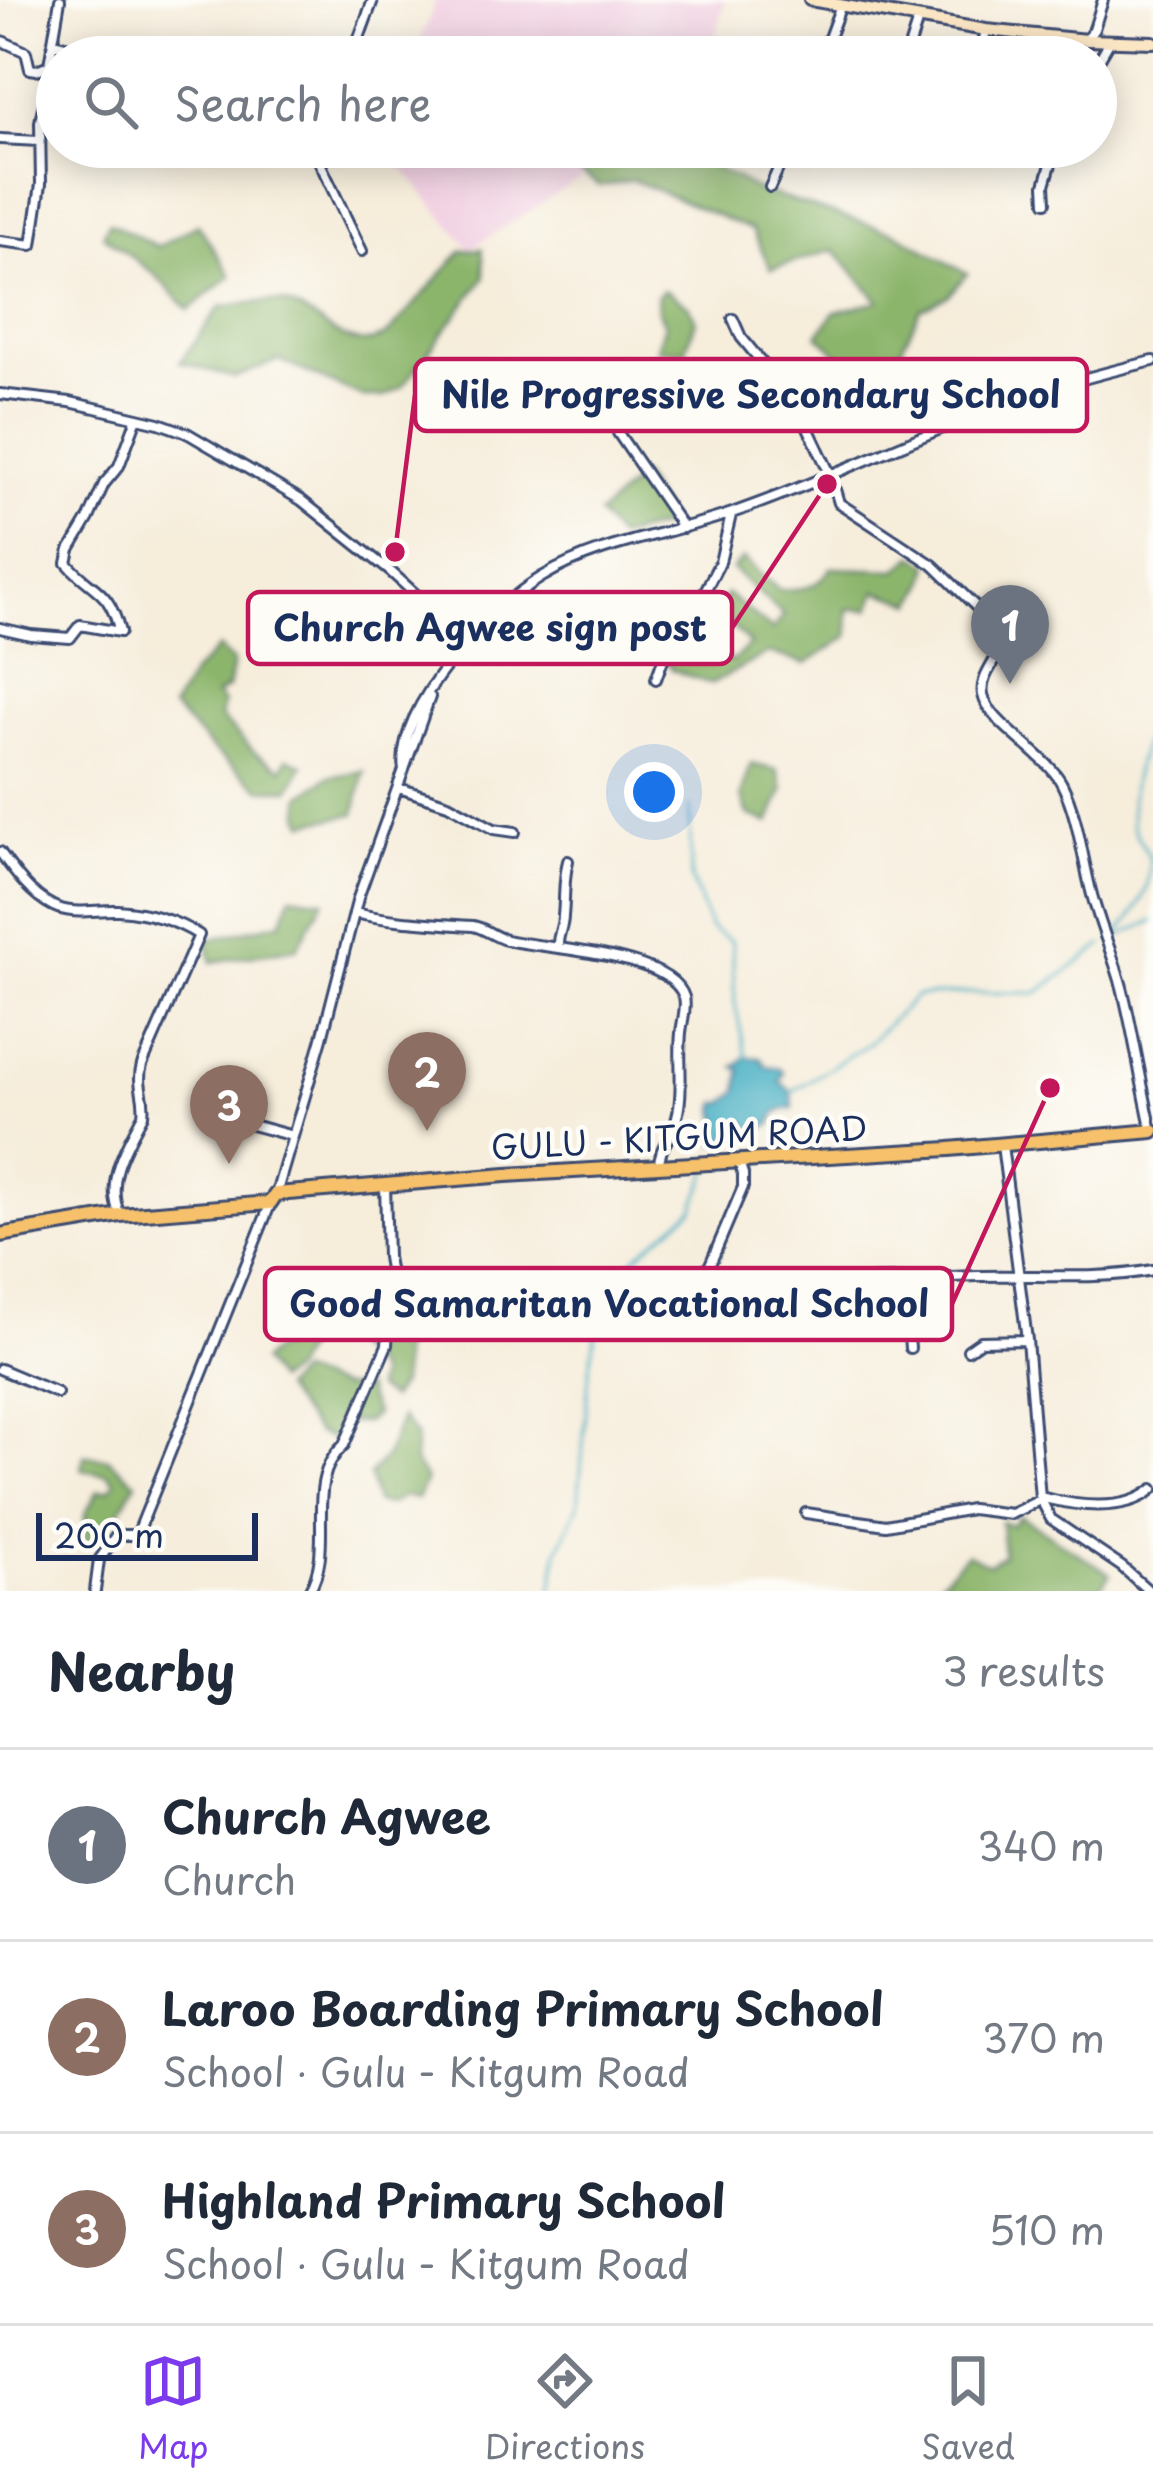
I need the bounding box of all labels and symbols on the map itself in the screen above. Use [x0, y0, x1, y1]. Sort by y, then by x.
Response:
callout: Nile Progressive Secondary School [415, 359, 1087, 431]
text: Nile Progressive Secondary School [441, 366, 1061, 420]
pin: 1 [971, 585, 1049, 684]
callout: Church Agwee sign post [248, 592, 732, 664]
text: Church Agwee sign post [273, 599, 707, 653]
your location [624, 762, 684, 822]
pin: 2 [388, 1032, 466, 1131]
pin: 3 [190, 1065, 268, 1164]
street label: GULU - KITGUM ROAD [489, 1101, 868, 1171]
callout: Good Samaritan Vocational School [265, 1268, 952, 1340]
text: Good Samaritan Vocational School [289, 1275, 929, 1329]
scale bar [36, 1507, 258, 1560]

